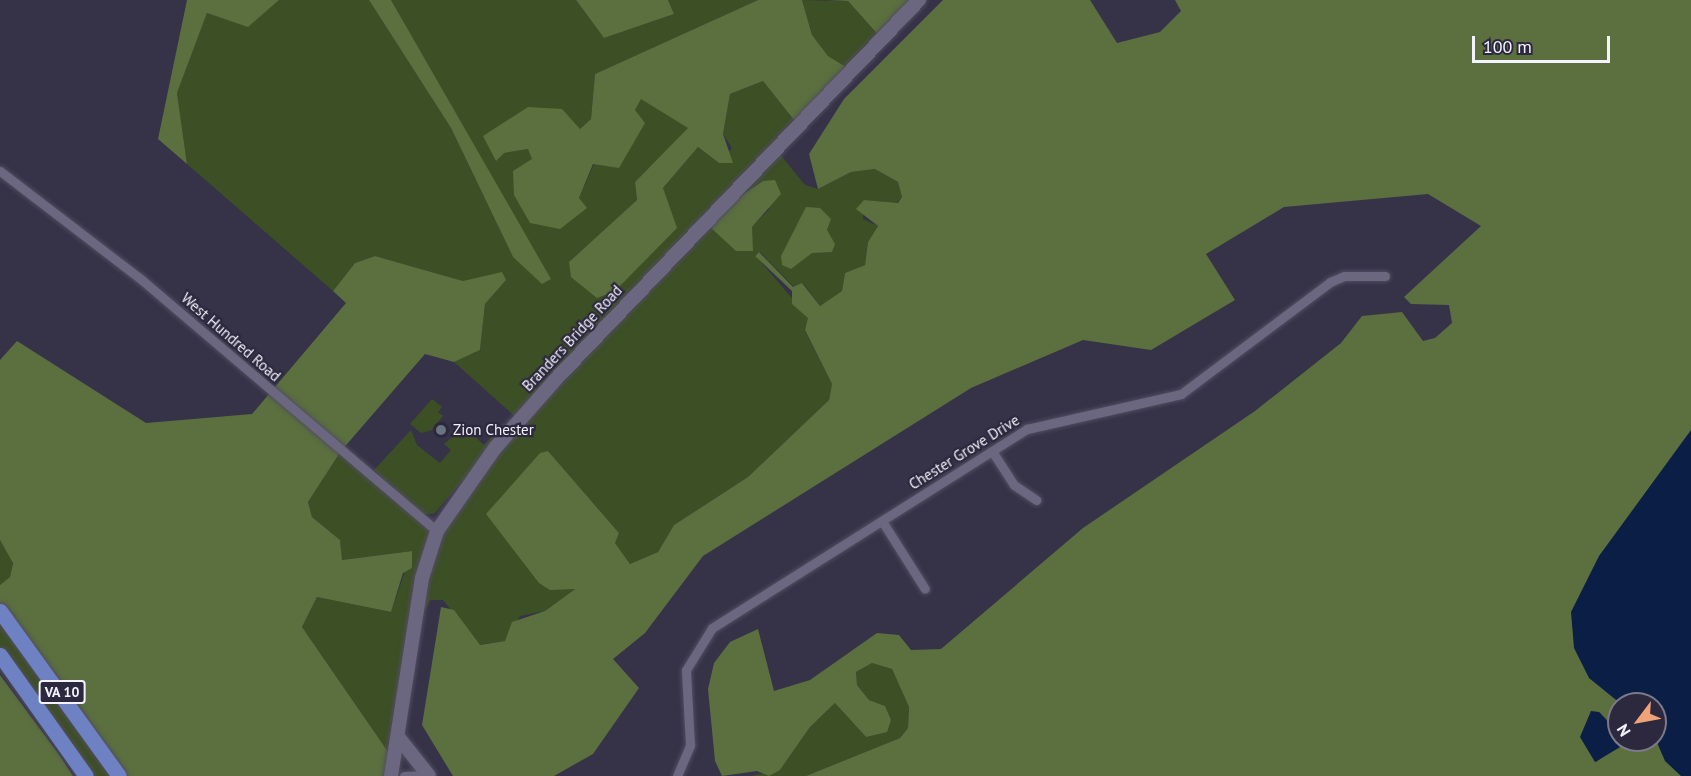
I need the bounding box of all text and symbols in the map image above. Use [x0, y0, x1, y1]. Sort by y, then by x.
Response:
scale bar [1475, 24, 1613, 62]
text: 100 m [1483, 35, 1532, 58]
street label: Branders Bridge Road [518, 281, 626, 395]
street label: West Hundred Road [178, 289, 284, 385]
street label: Chester Grove Drive [905, 411, 1023, 493]
place label: Zion Chester [453, 421, 534, 439]
marker: Zion Chester [434, 423, 448, 437]
road number: VA 10 [38, 681, 86, 703]
north arrow [1607, 692, 1667, 752]
text: N [1612, 721, 1635, 740]

